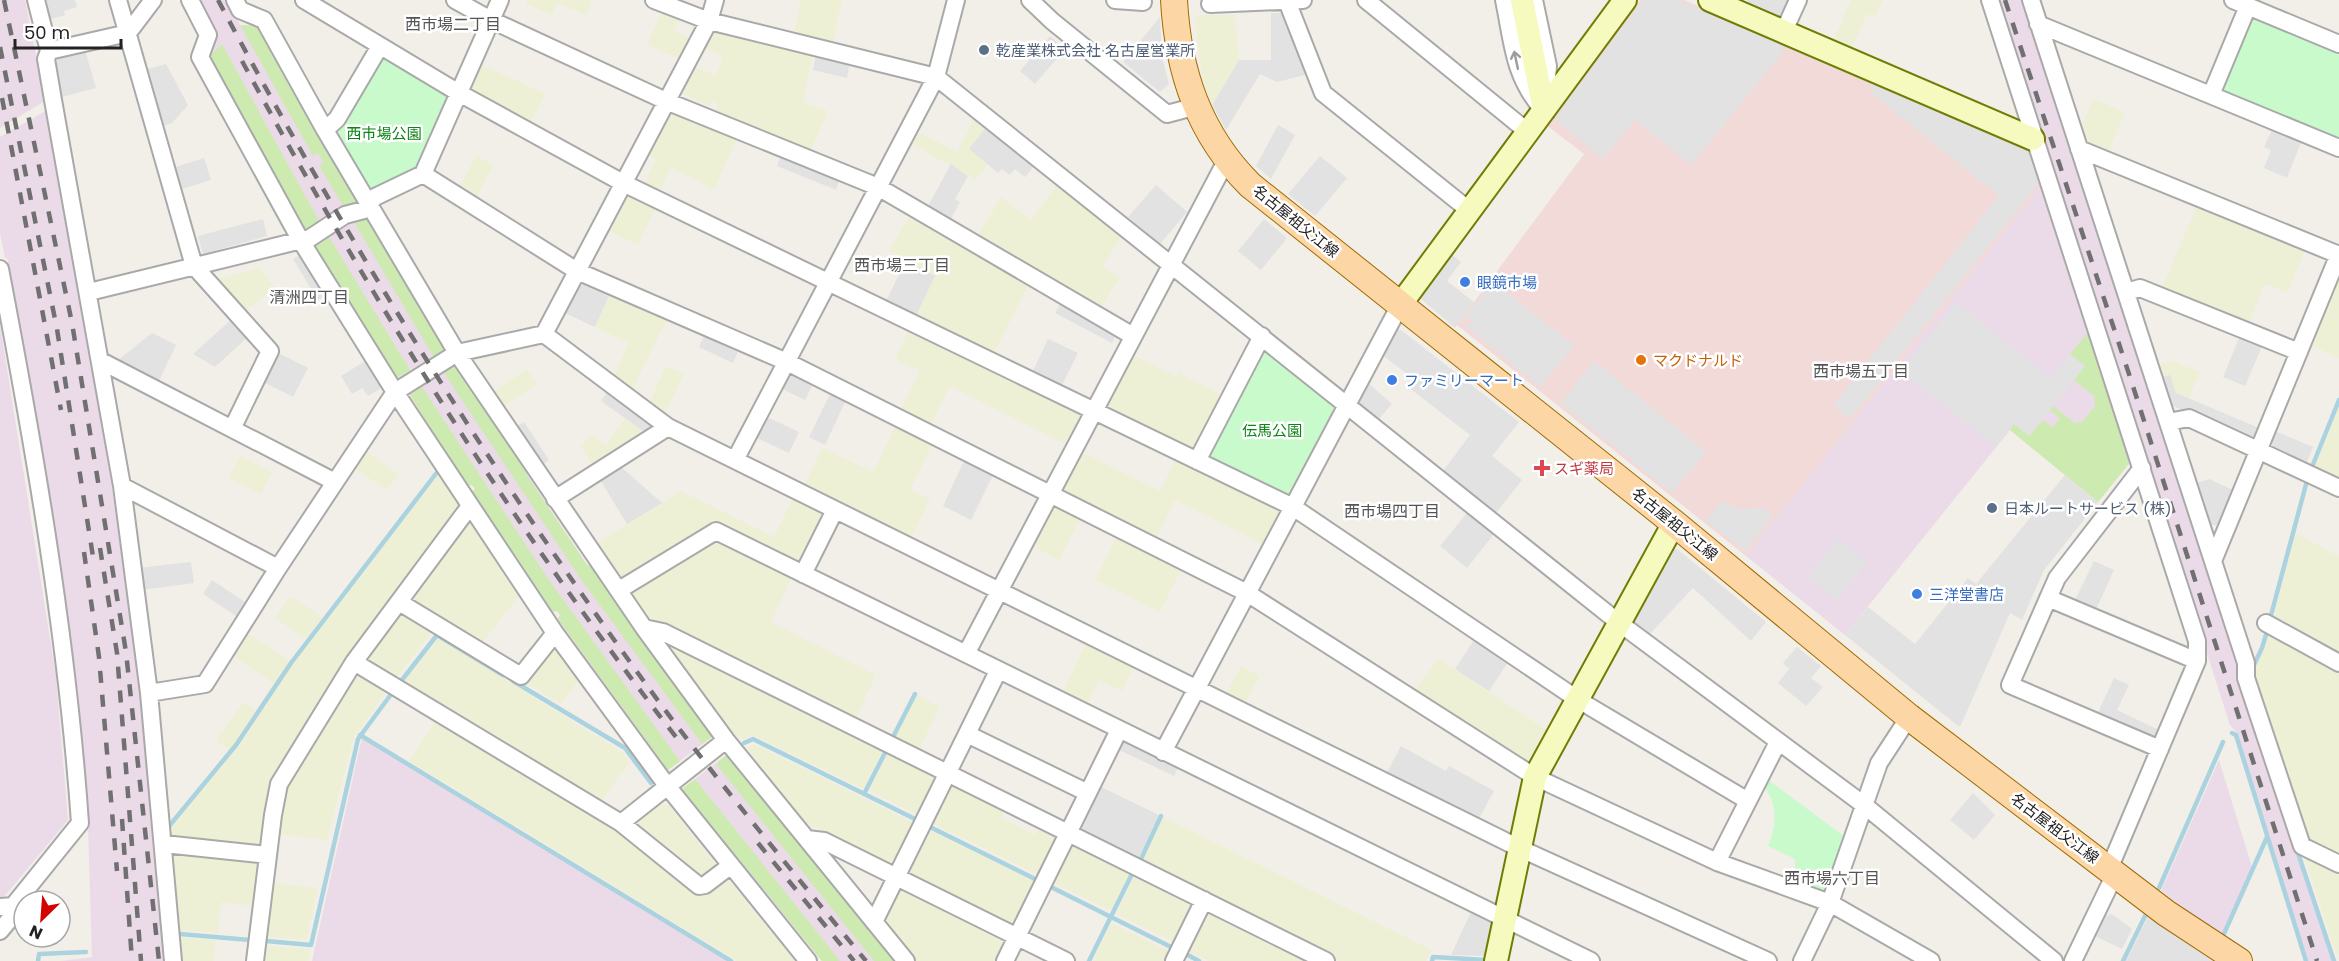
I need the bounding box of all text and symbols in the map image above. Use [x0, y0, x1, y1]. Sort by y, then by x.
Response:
scale bar [15, 12, 122, 50]
district label: 西市場二丁目 [405, 13, 501, 36]
text: 50 m [24, 20, 70, 45]
place label: 乾産業株式会社 名古屋営業所 [996, 40, 1195, 61]
marker: 乾産業株式会社 名古屋営業所 [977, 43, 991, 57]
one-way arrow [1510, 51, 1521, 70]
park label: 西市場公園 [346, 123, 422, 144]
street label: 名古屋祖父江線 [1249, 180, 1343, 262]
district label: 西市場三丁目 [854, 254, 950, 277]
place label: 眼鏡市場 [1477, 272, 1537, 293]
marker: 眼鏡市場 [1458, 275, 1472, 289]
district label: 清洲四丁目 [269, 286, 349, 309]
place label: マクドナルド [1653, 350, 1743, 371]
marker: マクドナルド [1634, 353, 1648, 367]
district label: 西市場五丁目 [1813, 360, 1909, 383]
place label: ファミリーマート [1404, 370, 1524, 391]
marker: ファミリーマート [1385, 373, 1399, 387]
park label: 伝馬公園 [1242, 420, 1302, 441]
place label: スギ薬局 [1554, 458, 1614, 479]
marker: スギ薬局 [1535, 461, 1549, 475]
street label: 名古屋祖父江線 [1628, 483, 1722, 565]
place label: 日本ルートサービス (株) [2004, 498, 2172, 519]
district label: 西市場四丁目 [1344, 500, 1440, 523]
marker: 日本ルートサービス (株) [1985, 501, 1999, 515]
place label: 三洋堂書店 [1929, 584, 2004, 605]
marker: 三洋堂書店 [1910, 587, 1924, 601]
street label: 名古屋祖父江線 [2007, 788, 2103, 868]
district label: 西市場六丁目 [1784, 867, 1880, 890]
north arrow [12, 889, 72, 949]
text: N [26, 919, 46, 945]

